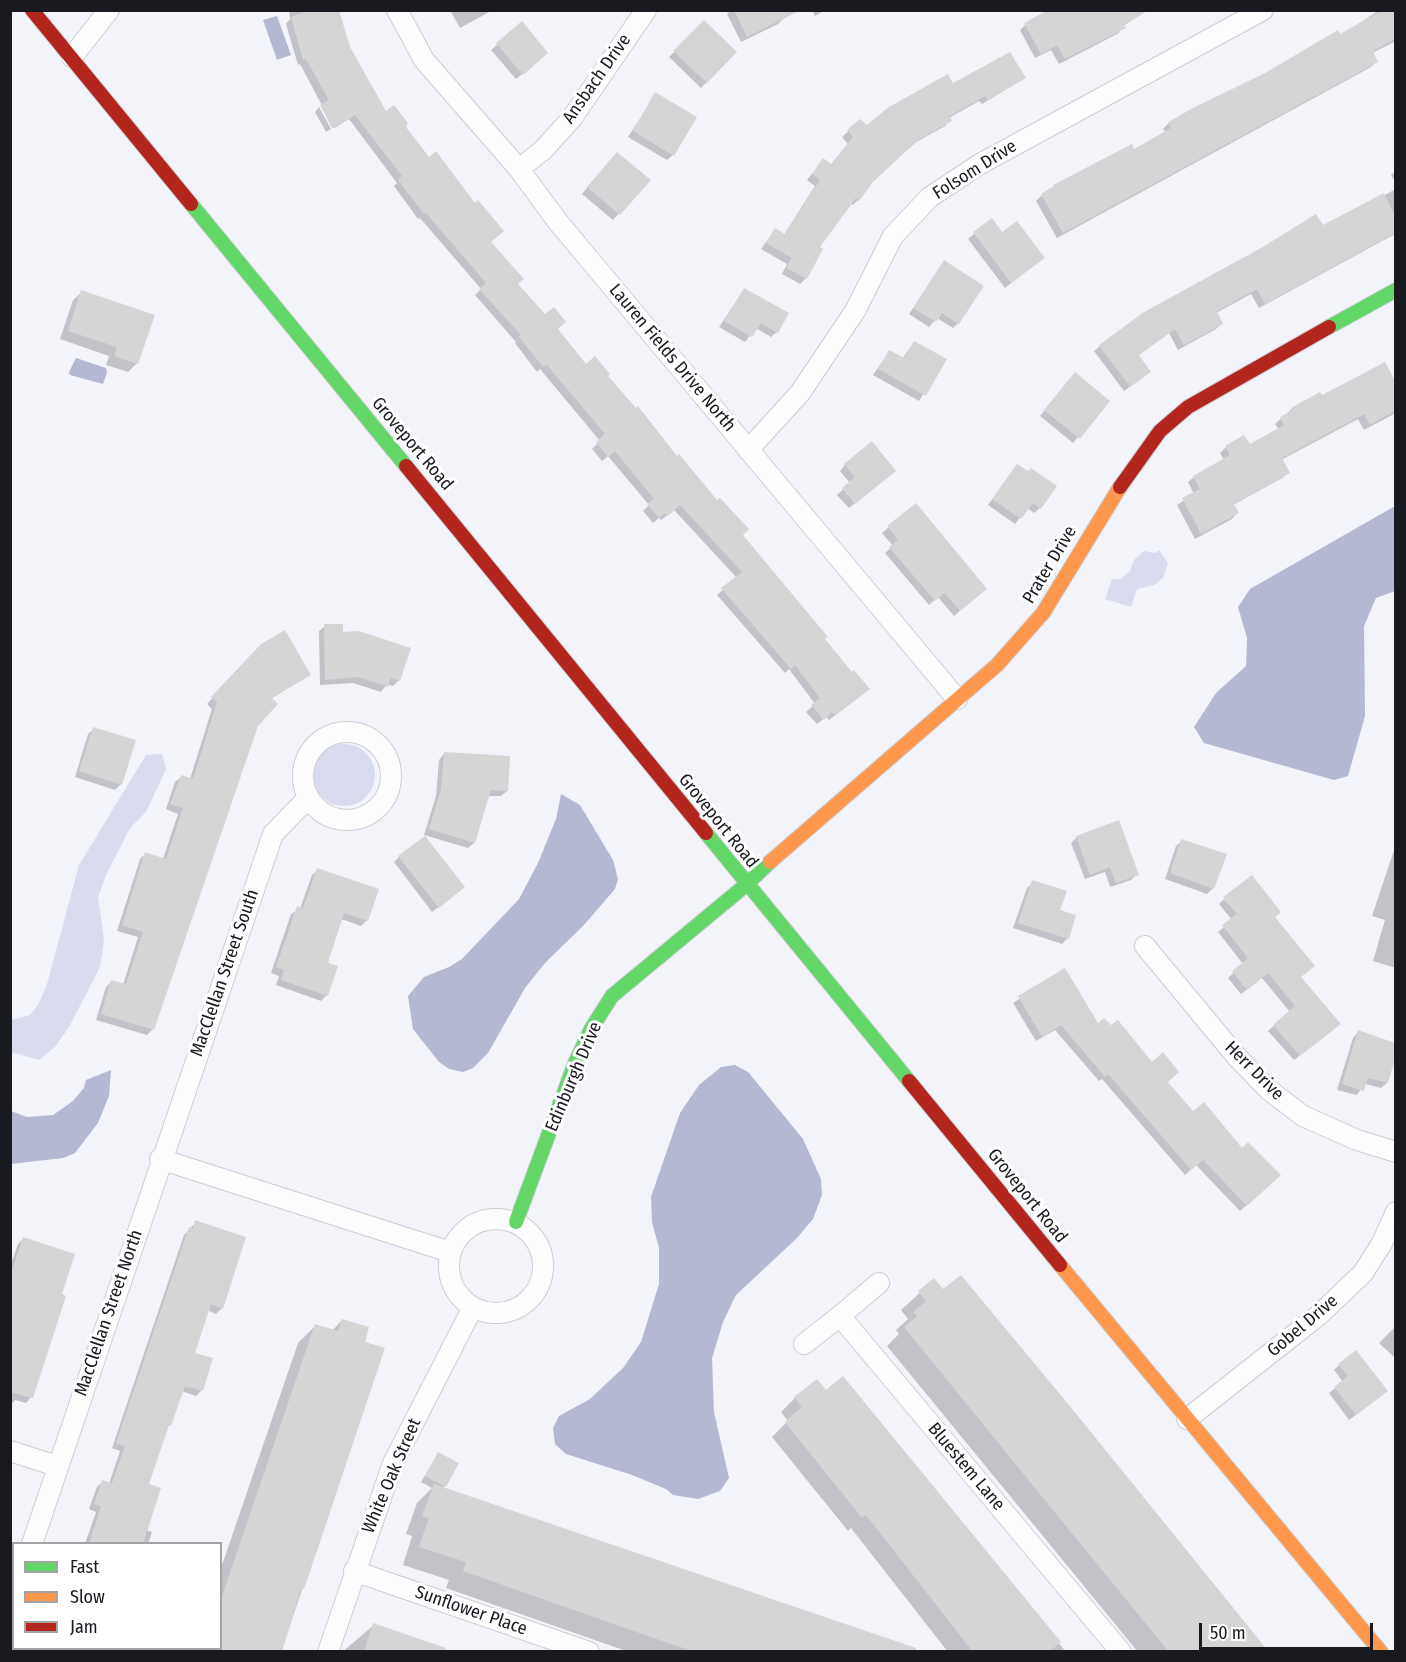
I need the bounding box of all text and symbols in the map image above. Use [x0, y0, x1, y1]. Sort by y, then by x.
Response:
street label: Ansbach Drive [558, 30, 636, 128]
street label: Folsom Drive [929, 136, 1021, 204]
street label: Lauren Fields Drive North [604, 280, 740, 436]
street label: Groveport Road [367, 393, 457, 495]
street label: Prater Drive [1018, 522, 1082, 608]
street label: Groveport Road [673, 769, 763, 873]
street label: MacClellan Street South [186, 887, 264, 1059]
street label: Edinburgh Drive [541, 1019, 607, 1135]
street label: Herr Drive [1220, 1037, 1288, 1105]
street label: Groveport Road [982, 1144, 1072, 1248]
street label: MacClellan Street North [70, 1227, 148, 1399]
street label: Gobel Drive [1263, 1290, 1343, 1362]
street label: White Oak Street [358, 1415, 426, 1537]
street label: Bluestem Lane [923, 1419, 1009, 1515]
legend [12, 1542, 222, 1650]
text: Fast [70, 1556, 99, 1578]
street label: Sunflower Place [412, 1582, 530, 1640]
text: Slow [70, 1586, 105, 1608]
scale bar [1202, 1611, 1376, 1649]
text: Jam [70, 1616, 98, 1638]
text: 50 m [1210, 1622, 1246, 1644]

